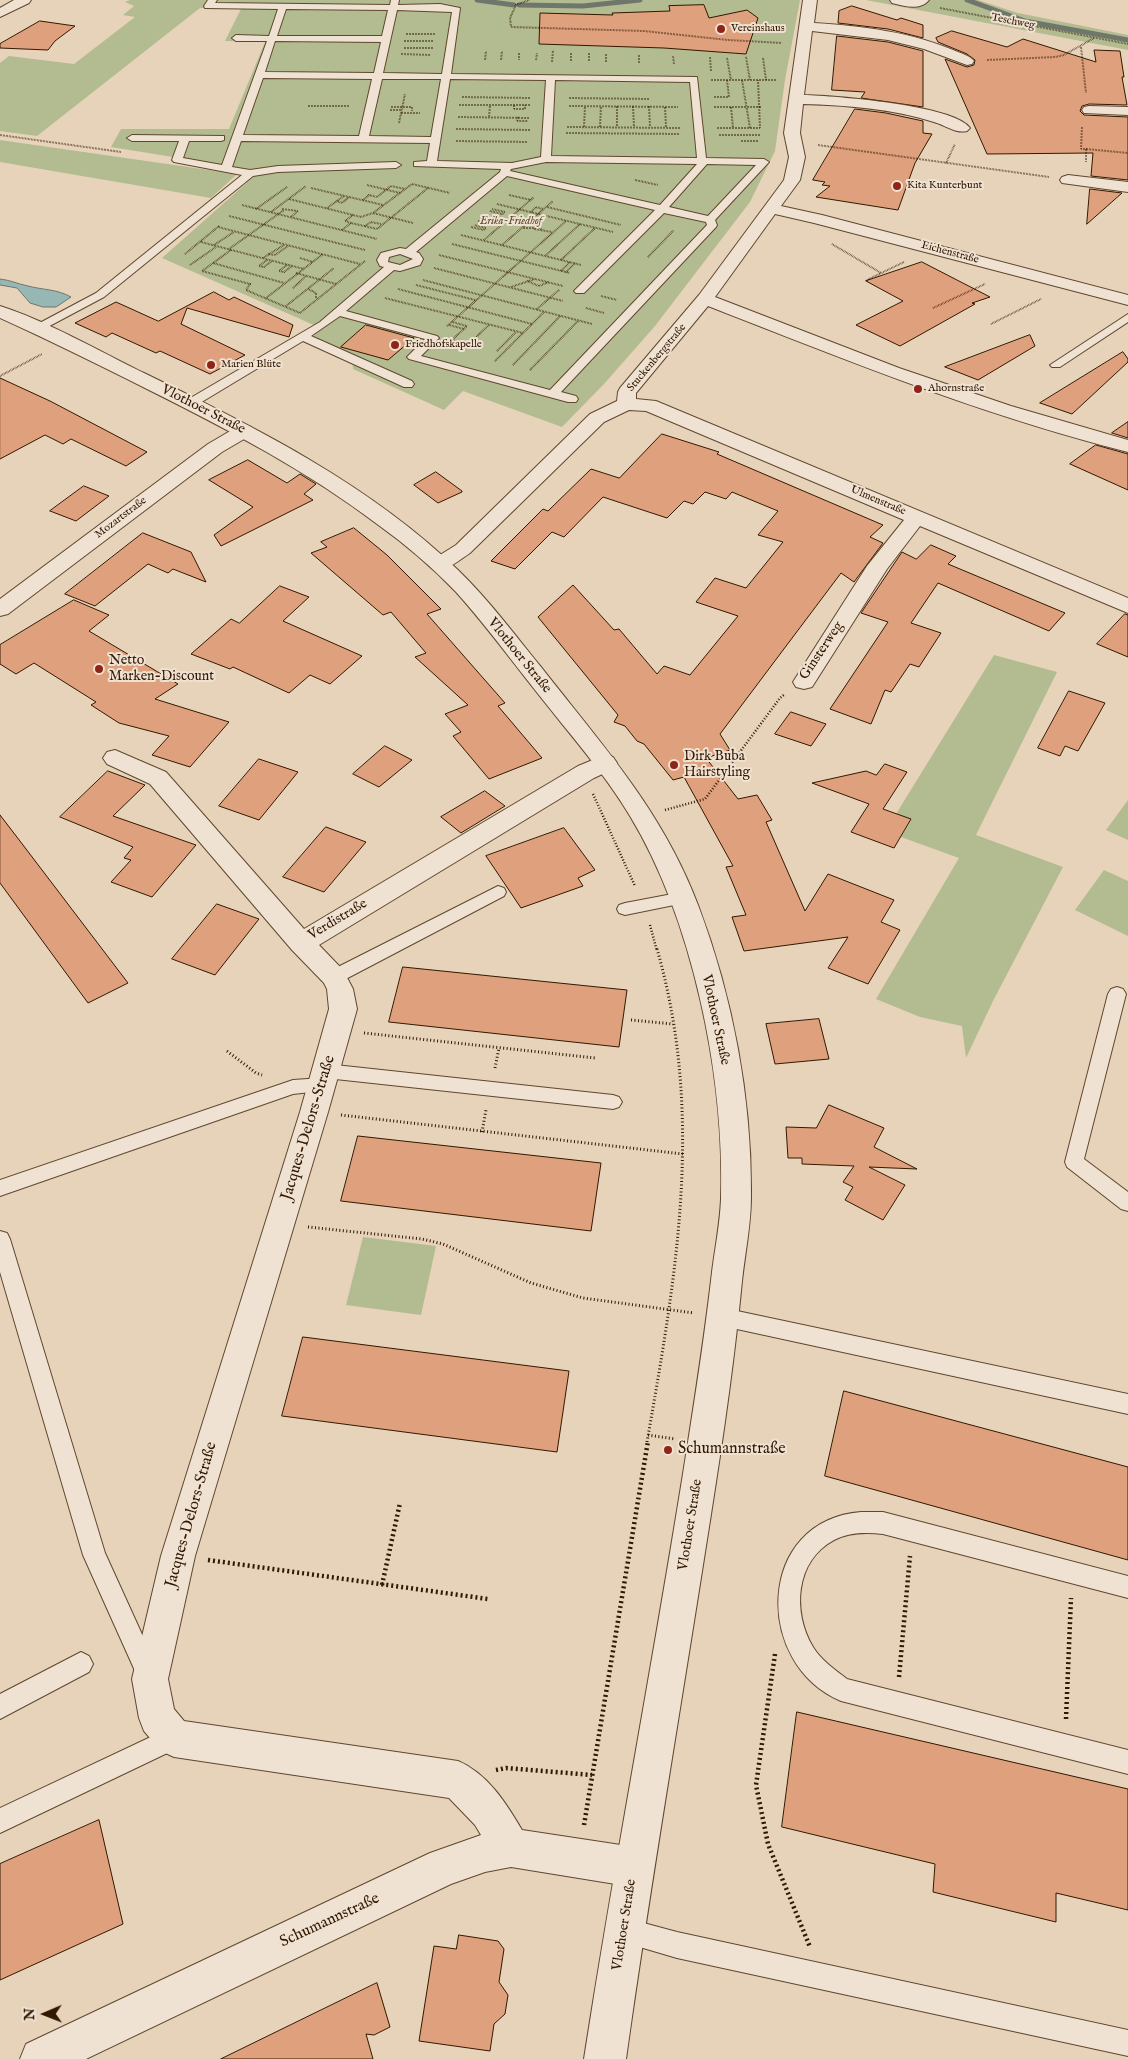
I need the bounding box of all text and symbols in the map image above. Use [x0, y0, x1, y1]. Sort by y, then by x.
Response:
street label: Teschweg [990, 11, 1036, 33]
place label: Vereinshaus [731, 22, 785, 36]
marker: Vereinshaus [715, 23, 727, 35]
place label: Kita Kunterbunt [907, 179, 982, 193]
marker: Kita Kunterbunt [891, 180, 903, 192]
park label: Erika-Friedhof [480, 215, 542, 229]
street label: Eichenstraße [920, 239, 980, 267]
street label: Stuckenbergstraße [625, 321, 689, 395]
place label: Friedhofskapelle [405, 338, 482, 352]
marker: Friedhofskapelle [389, 339, 401, 351]
place label: Marien Blüte [221, 358, 281, 372]
marker: Marien Blüte [205, 359, 217, 371]
street label: Vlothoer Straße [158, 382, 248, 438]
place label: Ahornstraße [928, 382, 984, 396]
marker: Ahornstraße [912, 383, 924, 395]
street label: Ulmenstraße [848, 483, 908, 519]
street label: Mozartstraße [93, 494, 149, 542]
street label: Vlothoer Straße [484, 615, 554, 697]
street label: Ginsterweg [796, 619, 848, 683]
place label: Netto Marken-Discount [109, 653, 214, 686]
marker: Netto Marken-Discount [93, 663, 105, 675]
place label: Dirk Buba Hairstyling [684, 749, 750, 782]
marker: Dirk Buba Hairstyling [668, 759, 680, 771]
street label: Verdistraße [305, 896, 371, 944]
street label: Vlothoer Straße [697, 973, 733, 1067]
street label: Jacques-Delors-Straße [278, 1053, 340, 1203]
street label: Jacques-Delors-Straße [162, 1440, 222, 1590]
place label: Schumannstraße [678, 1440, 786, 1460]
marker: Schumannstraße [662, 1444, 674, 1456]
street label: Vlothoer Straße [676, 1478, 706, 1572]
street label: Vlothoer Straße [610, 1878, 640, 1972]
street label: Schumannstraße [277, 1890, 383, 1952]
north arrow [20, 1989, 70, 2039]
text: N [21, 2008, 39, 2020]

